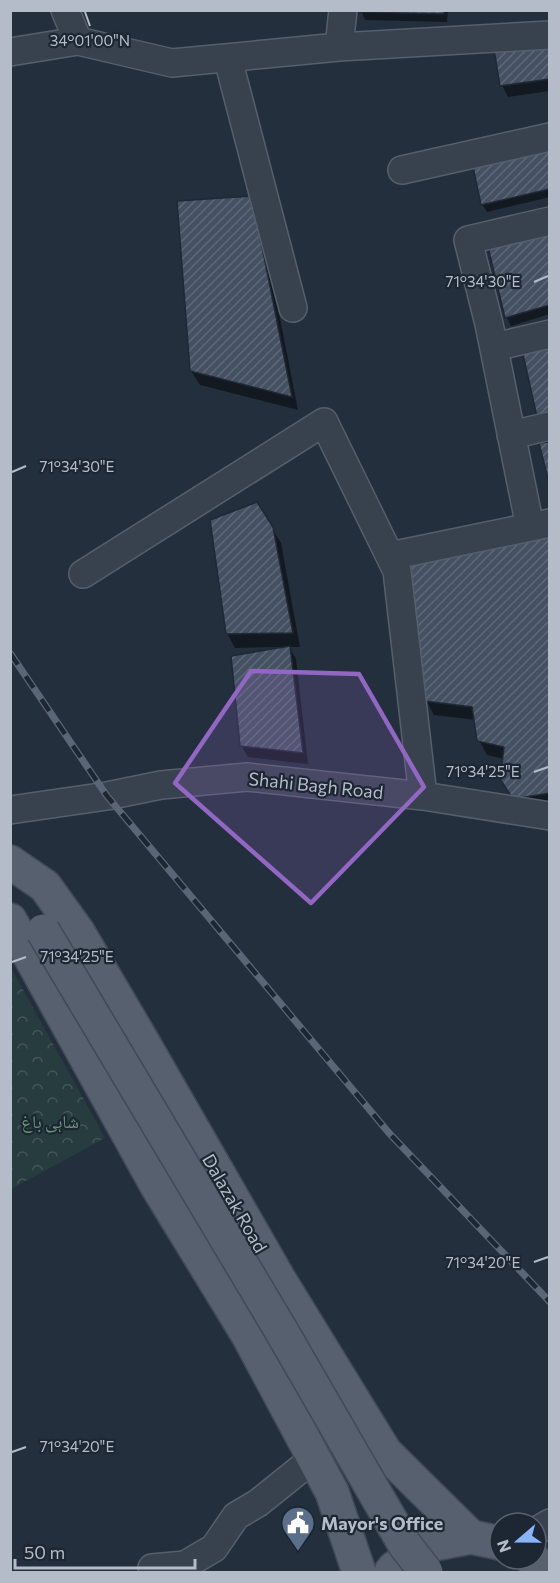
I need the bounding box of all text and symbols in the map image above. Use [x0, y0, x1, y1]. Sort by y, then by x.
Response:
text: 34°01'00"N [50, 31, 130, 49]
text: 71°34'30"E [446, 272, 521, 290]
text: 71°34'30"E [40, 457, 115, 475]
text: 71°34'25"E [446, 762, 520, 780]
street label: Shahi Bagh Road [248, 767, 384, 803]
text: 71°34'25"E [40, 947, 114, 965]
park label: شاہی باغ [21, 1110, 79, 1133]
street label: Dalazak Road [198, 1150, 272, 1256]
text: 71°34'20"E [446, 1253, 520, 1271]
text: 71°34'20"E [40, 1437, 114, 1455]
public building icon: Mayor's Office [280, 1505, 316, 1552]
north arrow [488, 1511, 548, 1571]
place label: Mayor's Office [321, 1512, 443, 1534]
scale bar [15, 1532, 195, 1570]
text: N [492, 1537, 514, 1555]
text: 50 m [24, 1541, 65, 1563]

